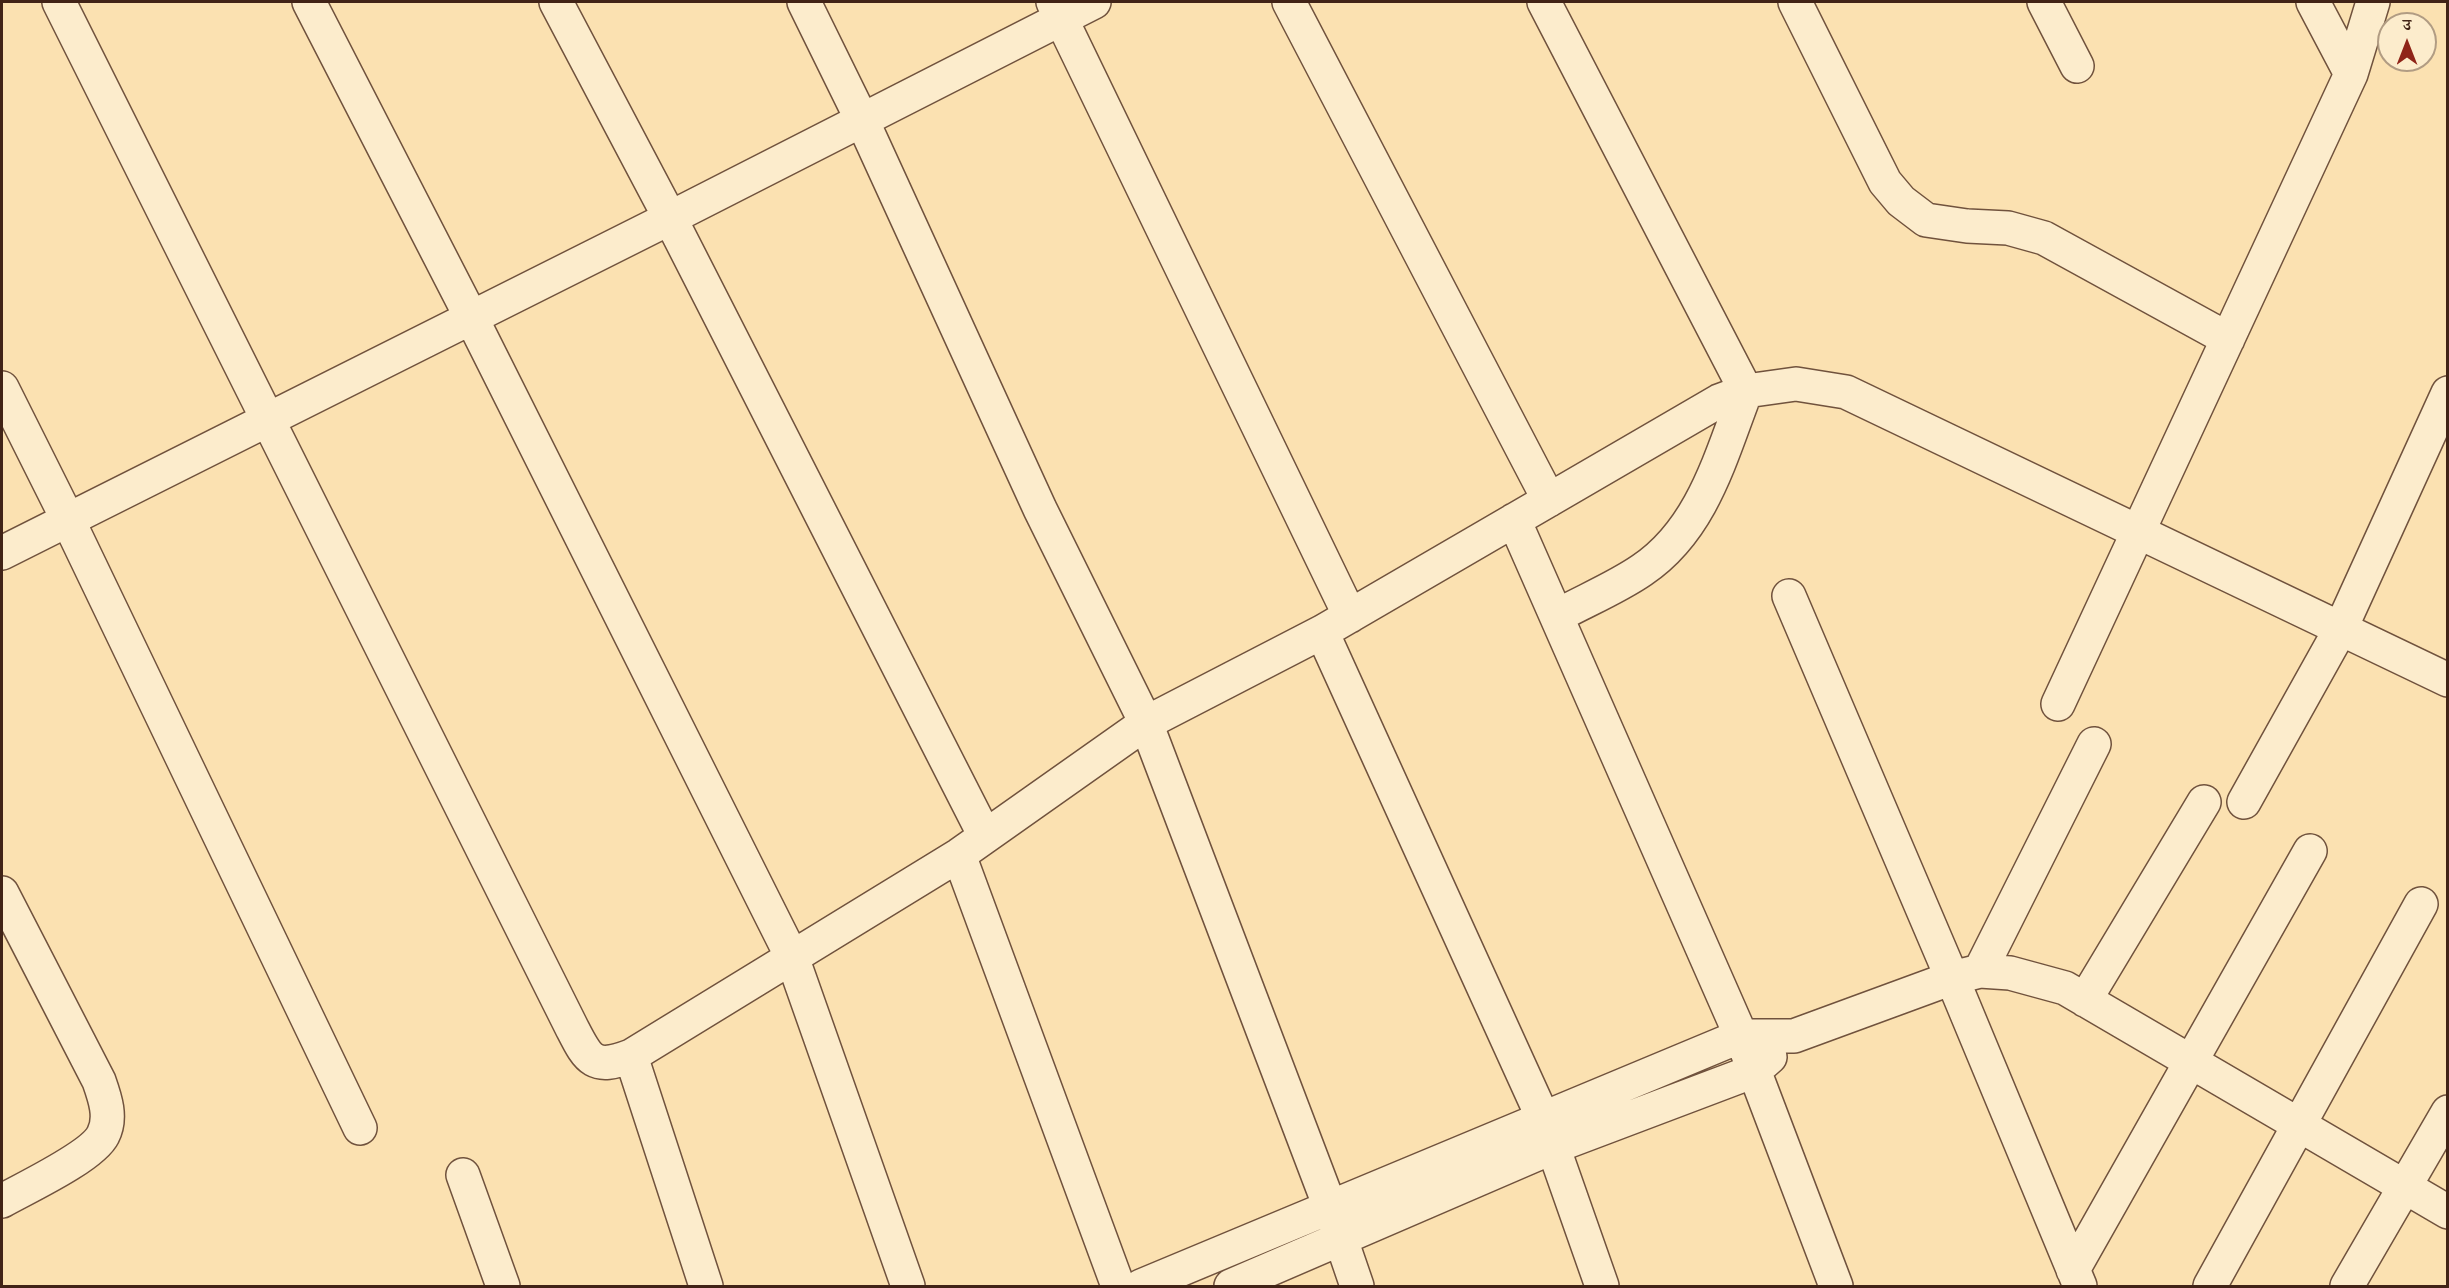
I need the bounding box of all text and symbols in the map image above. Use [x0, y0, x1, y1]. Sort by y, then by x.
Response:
north arrow [2377, 12, 2437, 72]
text: उ [2403, 15, 2411, 37]

